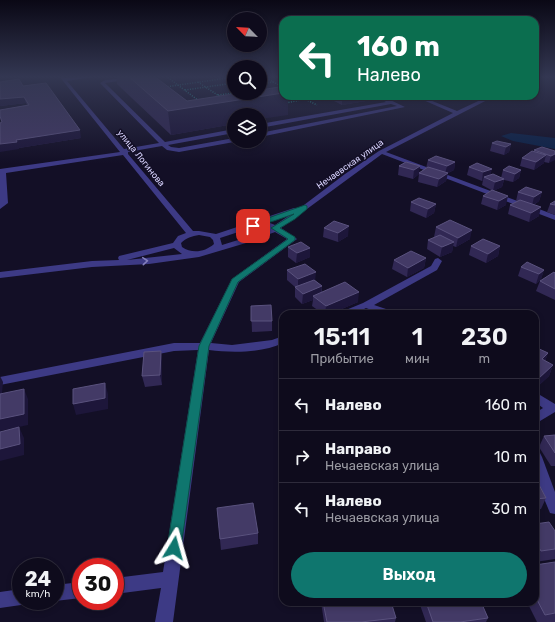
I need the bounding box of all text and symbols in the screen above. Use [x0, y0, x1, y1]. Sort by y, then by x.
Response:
north arrow [227, 12, 267, 52]
map controls [227, 12, 267, 148]
text: 160 m [357, 30, 440, 63]
icon: left [291, 32, 343, 84]
button: search [227, 60, 267, 100]
text: Налево [357, 64, 421, 86]
button: layers [227, 108, 267, 148]
street label: улица Логинова [115, 128, 167, 188]
street label: Нечаевская улица [315, 137, 385, 191]
pin [236, 209, 270, 243]
icon: arrive [242, 215, 264, 237]
one-way arrow [142, 257, 148, 266]
text: 15:11 [314, 323, 370, 351]
text: 1 [412, 323, 423, 351]
text: 230 [461, 323, 508, 351]
text: Прибытие [310, 351, 374, 366]
text: мин [405, 351, 430, 366]
text: m [479, 351, 490, 366]
icon: left [291, 394, 313, 416]
text: Налево [325, 396, 382, 414]
text: 160 m [485, 396, 527, 414]
text: Направо [325, 440, 391, 458]
icon: right [291, 446, 313, 468]
text: 10 m [494, 448, 527, 466]
text: Нечаевская улица [325, 458, 439, 473]
text: Налево [325, 492, 382, 510]
icon: left [291, 498, 313, 520]
text: 30 m [491, 500, 527, 518]
text: Нечаевская улица [325, 510, 439, 525]
position arrow [153, 527, 195, 569]
button: Выход [291, 552, 527, 598]
speed limit sign: 30 [72, 558, 124, 610]
text: 24 [25, 567, 51, 591]
text: km/h [26, 588, 50, 600]

